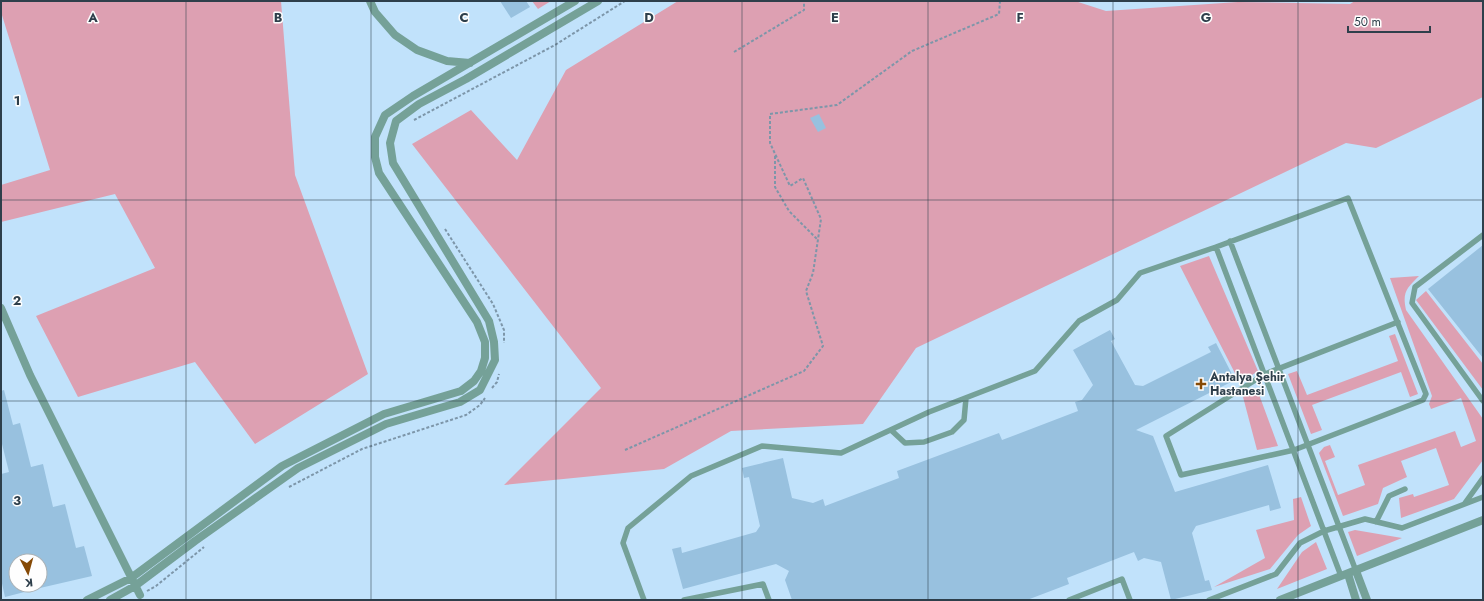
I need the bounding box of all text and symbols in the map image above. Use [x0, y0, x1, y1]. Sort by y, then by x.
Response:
text: A [87, 8, 98, 27]
text: B [274, 8, 283, 27]
text: C [459, 8, 469, 27]
text: D [644, 8, 654, 27]
text: E [831, 8, 839, 27]
text: F [1016, 8, 1024, 27]
text: G [1201, 8, 1212, 27]
scale bar [1348, 8, 1430, 34]
text: 50 m [1354, 13, 1381, 31]
text: 1 [14, 91, 20, 110]
text: 2 [13, 291, 21, 310]
place label: Antalya Şehir Hastanesi [1209, 368, 1285, 400]
marker: Antalya Şehir Hastanesi [1195, 378, 1207, 390]
text: 3 [13, 491, 21, 510]
north arrow [8, 553, 48, 593]
text: K [24, 575, 34, 591]

